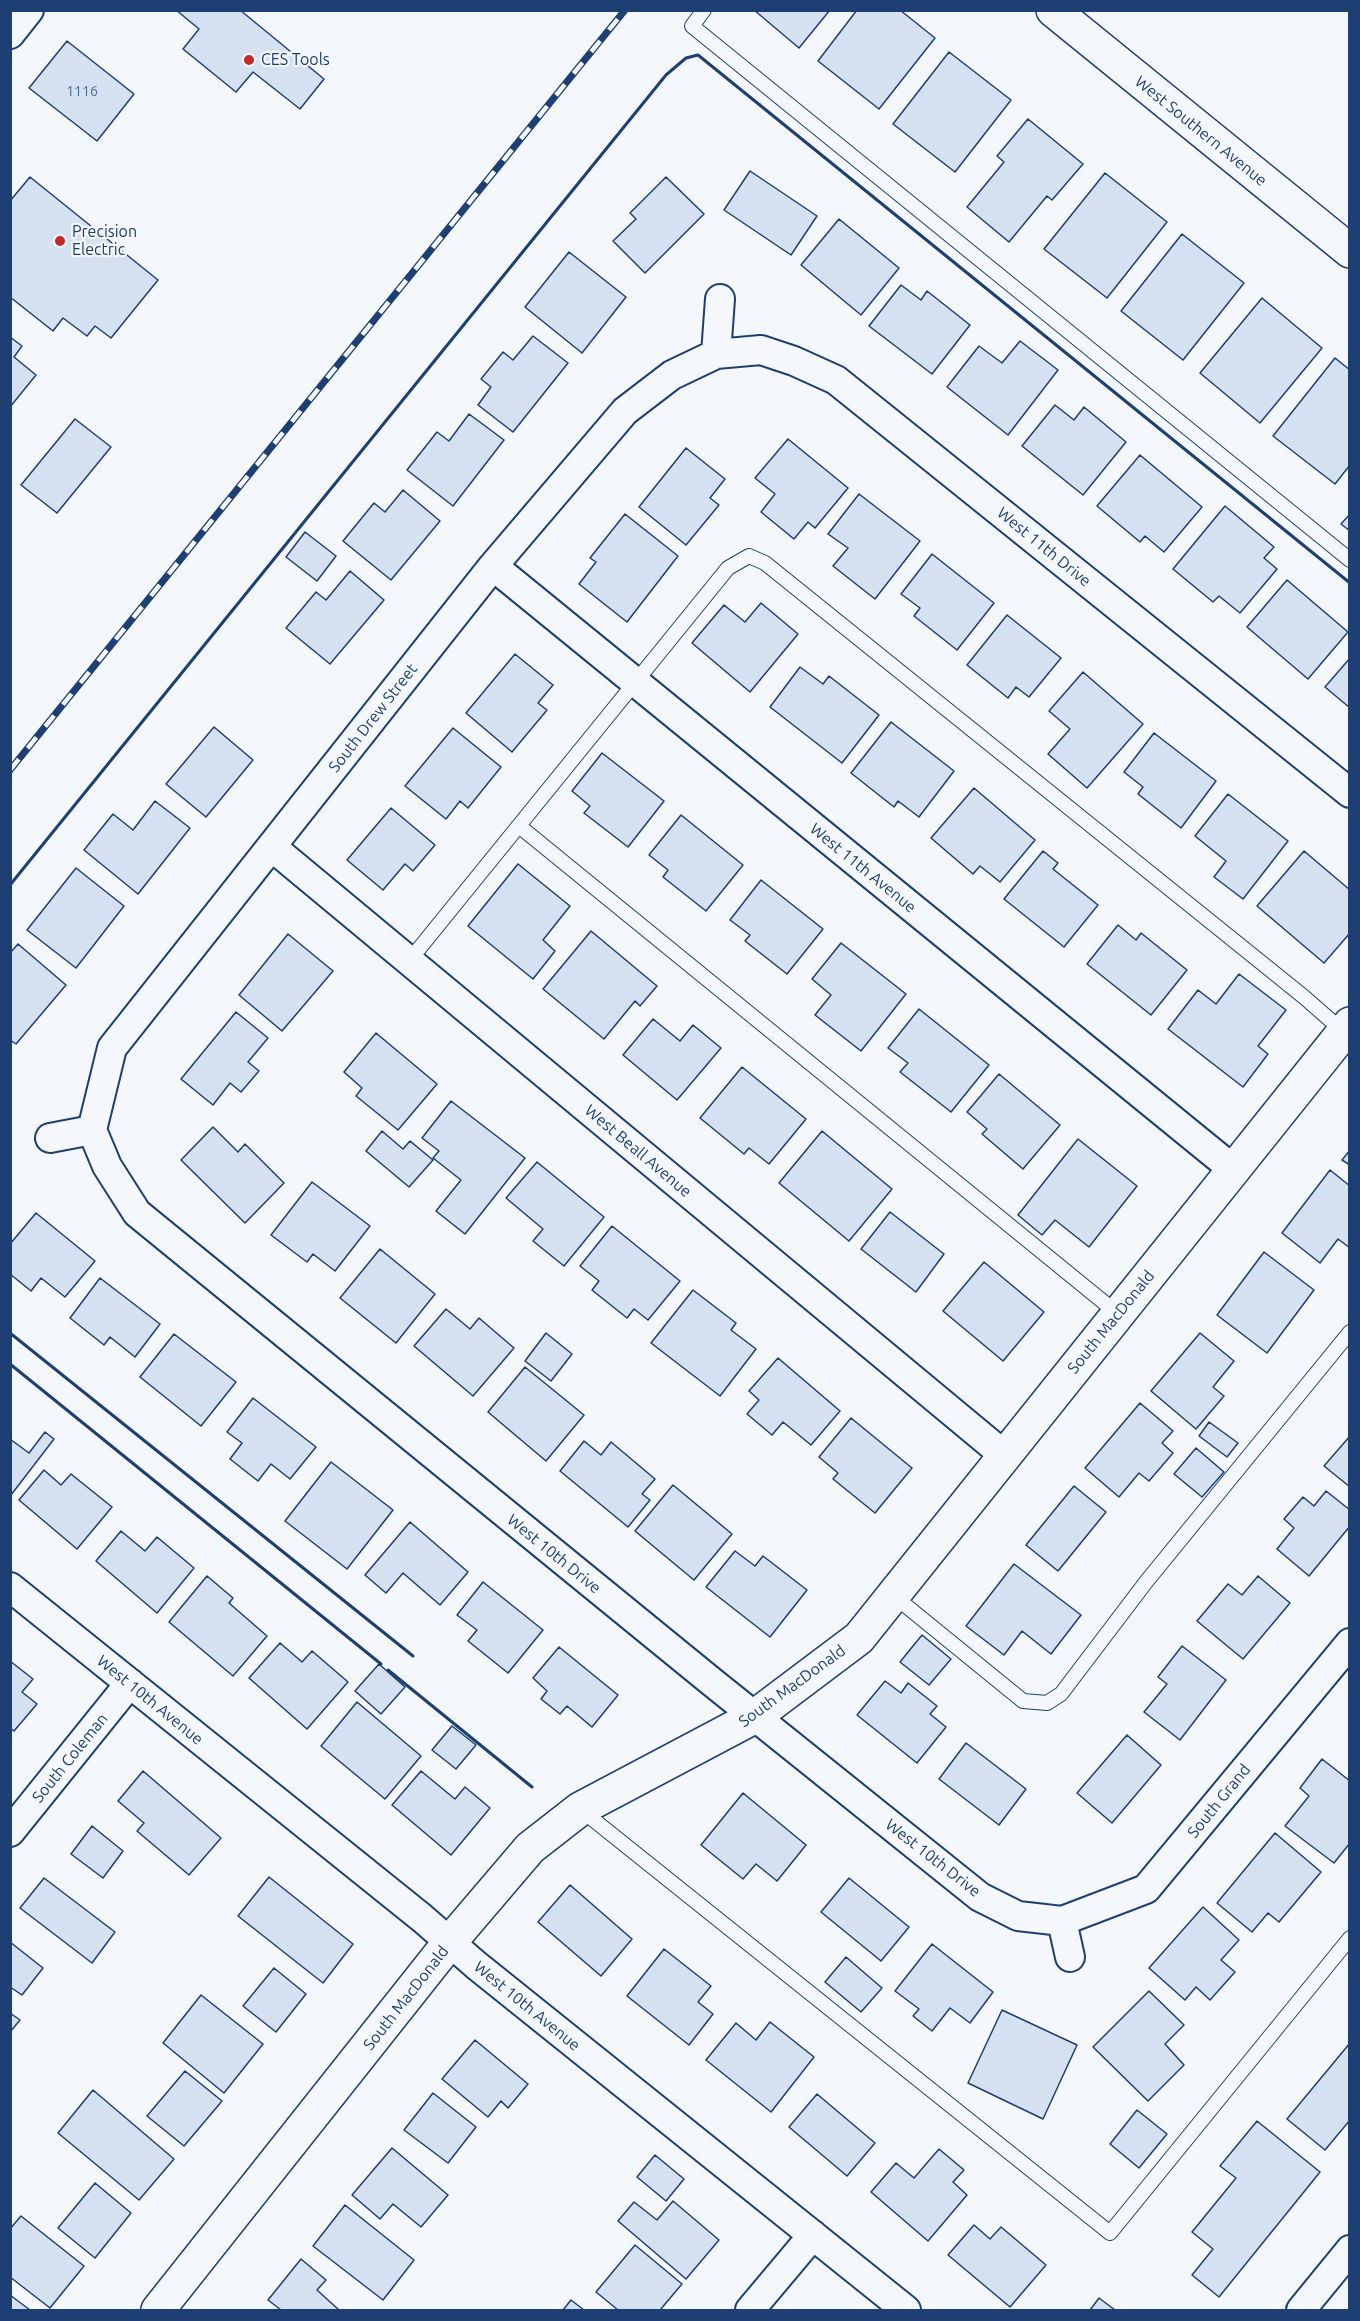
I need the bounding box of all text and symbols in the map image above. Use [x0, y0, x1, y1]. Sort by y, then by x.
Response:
place label: CES Tools [261, 50, 330, 70]
marker: CES Tools [242, 53, 256, 67]
street label: West Southern Avenue [1131, 72, 1271, 190]
house number: 1116 [66, 83, 98, 99]
place label: Precision Electric [72, 222, 137, 260]
marker: Precision Electric [53, 234, 67, 248]
street label: West 11th Drive [993, 503, 1095, 591]
street label: South Drew Street [325, 660, 421, 776]
street label: West 11th Avenue [806, 819, 920, 917]
street label: West Beall Avenue [581, 1101, 695, 1201]
street label: South MacDonald [1064, 1267, 1158, 1377]
street label: West 10th Drive [503, 1510, 605, 1598]
street label: South MacDonald [735, 1641, 849, 1731]
street label: West 10th Avenue [93, 1651, 207, 1749]
street label: South Coleman [28, 1709, 112, 1807]
street label: South Grand [1183, 1760, 1255, 1842]
street label: West 10th Drive [882, 1815, 984, 1901]
street label: South MacDonald [359, 1942, 453, 2054]
street label: West 10th Avenue [470, 1957, 584, 2055]

